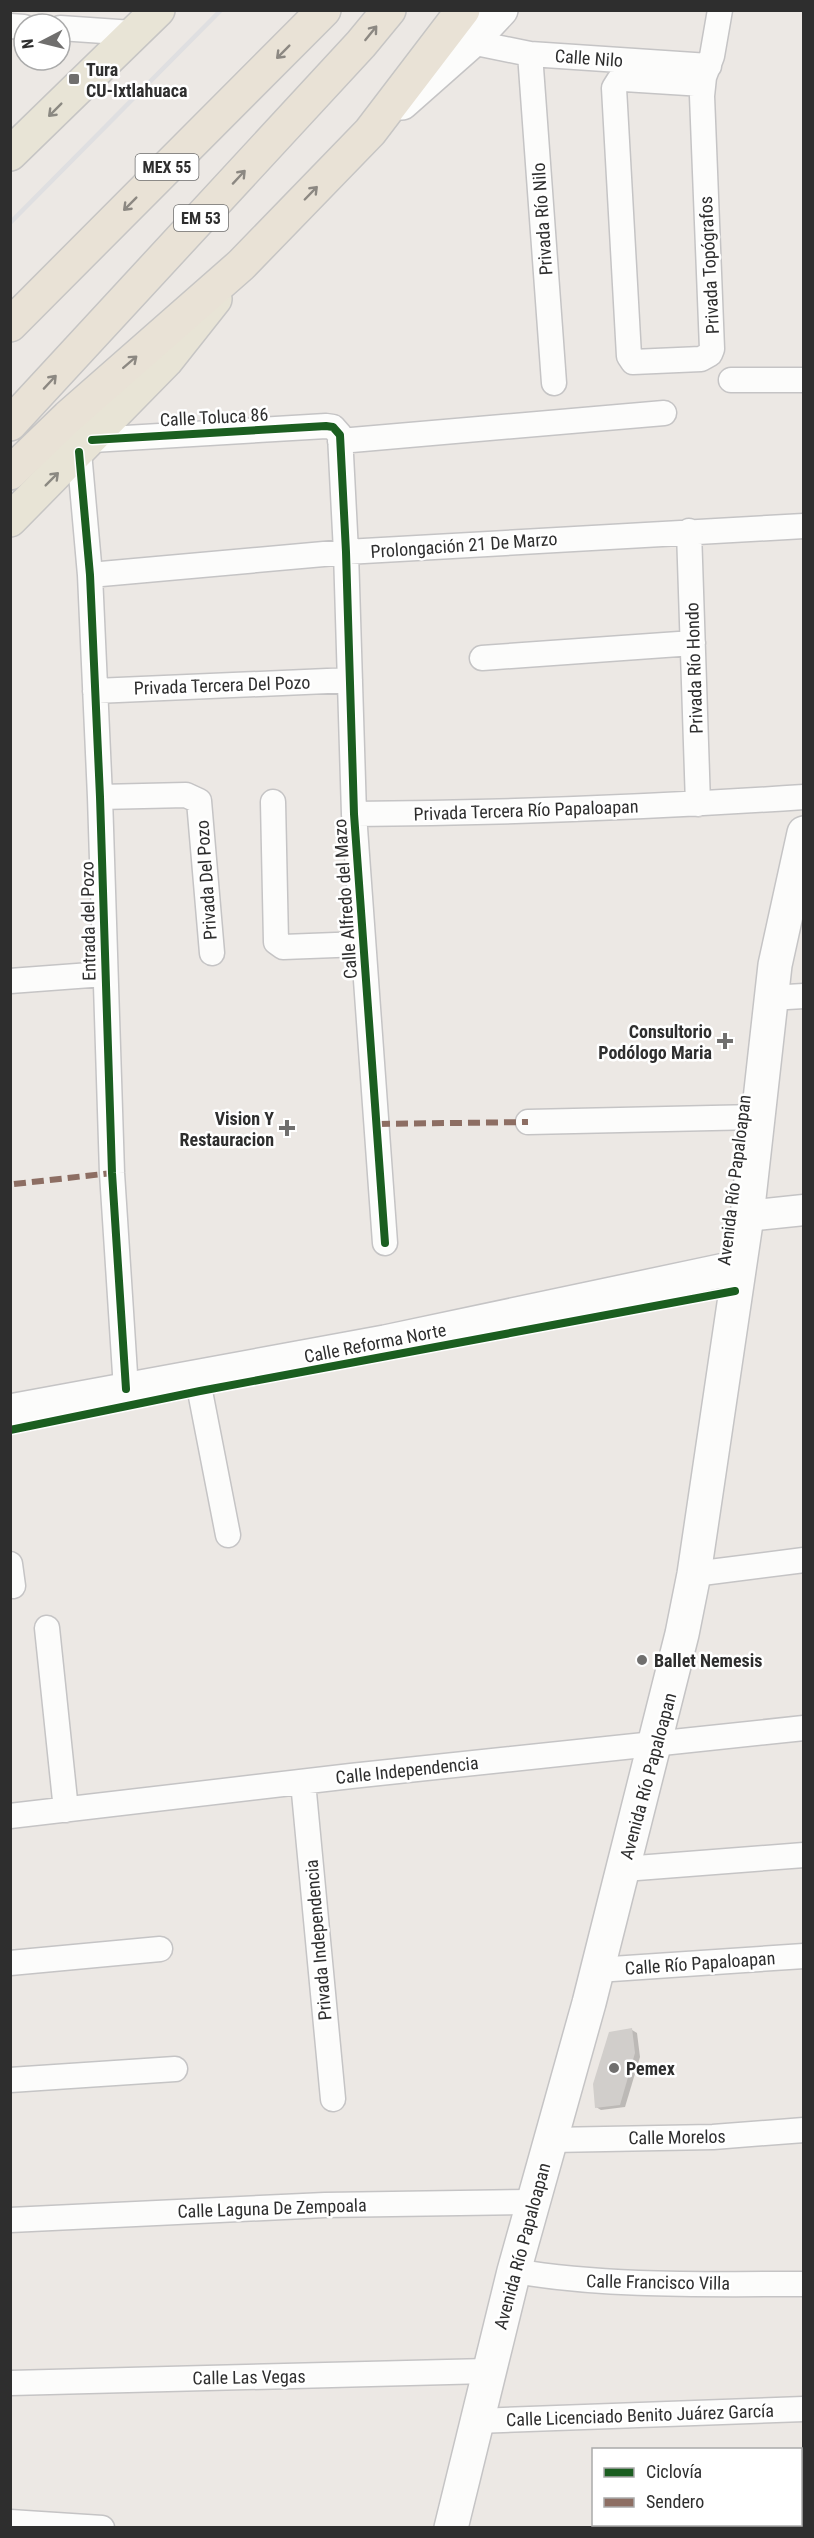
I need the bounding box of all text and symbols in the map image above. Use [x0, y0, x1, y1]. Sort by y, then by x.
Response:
north arrow [12, 12, 72, 72]
one-way arrow [364, 25, 377, 41]
text: N [18, 38, 38, 50]
one-way arrow [276, 44, 291, 59]
street label: Calle Nilo [554, 45, 624, 71]
place label: Tura CU-Ixtlahuaca [86, 59, 188, 101]
marker: Tura CU-Ixtlahuaca [67, 72, 81, 86]
one-way arrow [48, 102, 63, 117]
road number: MEX 55 [136, 154, 198, 180]
street label: Privada Río Nilo [528, 162, 556, 276]
one-way arrow [232, 169, 247, 184]
one-way arrow [303, 185, 318, 200]
street label: Privada Topógrafos [695, 195, 723, 335]
one-way arrow [123, 197, 137, 212]
road number: EM 53 [174, 205, 228, 231]
one-way arrow [123, 355, 138, 369]
one-way arrow [43, 374, 57, 389]
street label: Calle Toluca 86 [159, 404, 269, 430]
one-way arrow [45, 471, 60, 486]
street label: Prolongación 21 De Marzo [370, 528, 558, 562]
street label: Privada Río Hondo [681, 602, 707, 734]
street label: Privada Tercera Del Pozo [133, 671, 311, 699]
street label: Privada Tercera Río Papaloapan [413, 796, 639, 824]
street label: Calle Alfredo del Mazo [329, 818, 361, 980]
street label: Privada Del Pozo [191, 819, 221, 941]
street label: Entrada del Pozo [76, 861, 100, 981]
place label: Consultorio Podólogo Maria [598, 1021, 712, 1063]
marker: Consultorio Podólogo Maria [716, 1032, 734, 1050]
street label: Avenida Río Papaloapan [713, 1094, 755, 1266]
place label: Vision Y Restauracion [180, 1108, 274, 1150]
marker: Vision Y Restauracion [278, 1119, 296, 1137]
street label: Calle Reforma Norte [302, 1319, 448, 1367]
place label: Ballet Nemesis [654, 1650, 762, 1671]
marker: Ballet Nemesis [635, 1653, 649, 1667]
street label: Avenida Río Papaloapan [616, 1690, 680, 1862]
street label: Calle Independencia [335, 1752, 479, 1788]
street label: Privada Independencia [301, 1859, 335, 2021]
street label: Calle Río Papaloapan [624, 1947, 776, 1979]
place label: Pemex [626, 2058, 675, 2079]
marker: Pemex [607, 2061, 621, 2075]
street label: Calle Morelos [628, 2126, 726, 2148]
street label: Avenida Río Papaloapan [490, 2160, 554, 2332]
street label: Calle Laguna De Zempoala [177, 2194, 367, 2222]
street label: Calle Francisco Villa [586, 2270, 730, 2294]
street label: Calle Las Vegas [192, 2366, 306, 2388]
street label: Calle Licenciado Benito Juárez García [506, 2400, 774, 2430]
legend [592, 2448, 802, 2526]
text: Ciclovía [646, 2461, 702, 2482]
text: Sendero [646, 2491, 704, 2512]

